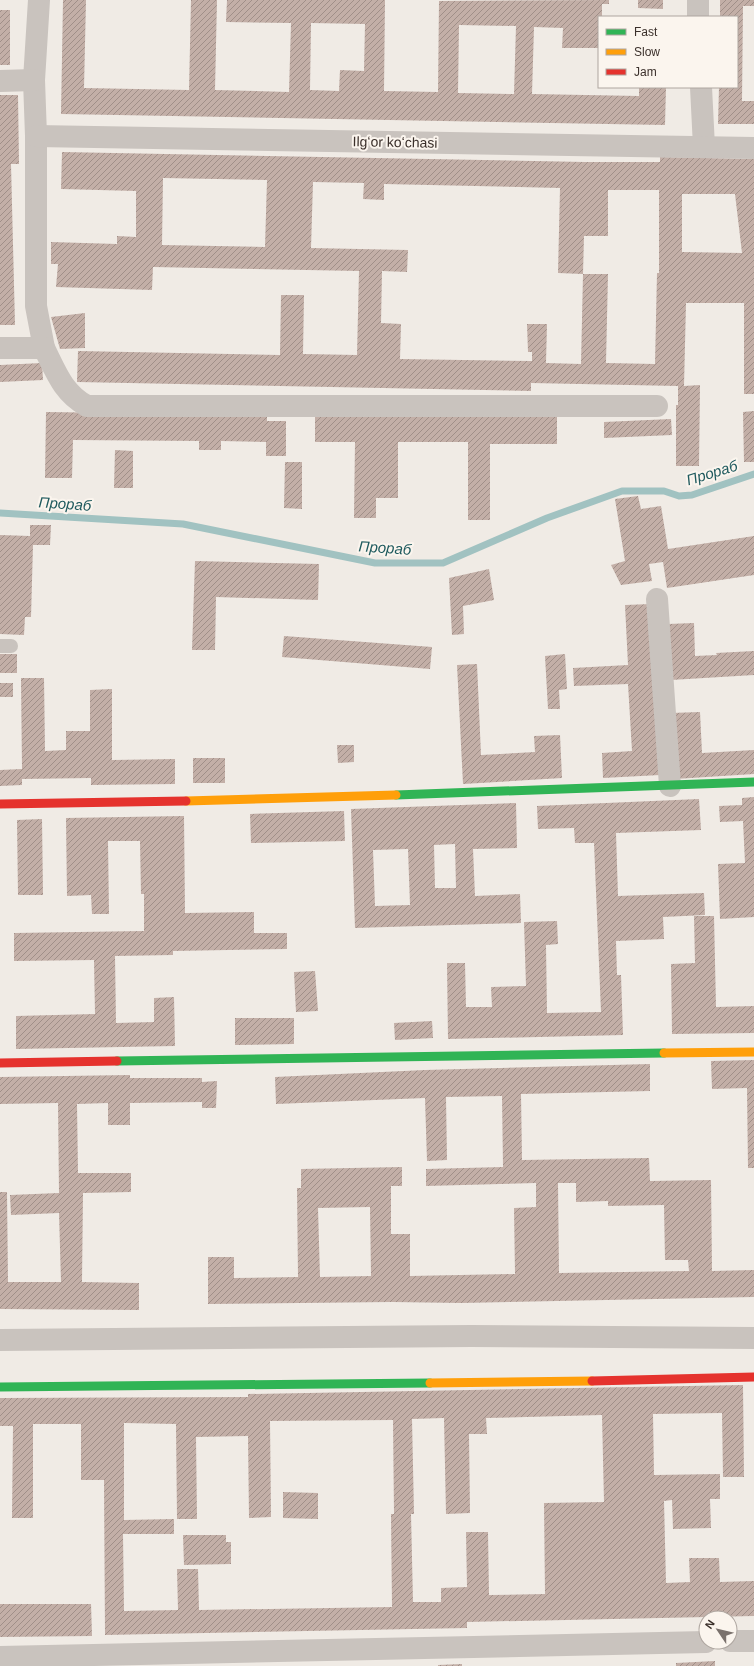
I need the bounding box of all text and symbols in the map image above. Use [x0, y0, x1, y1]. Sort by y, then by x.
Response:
legend [598, 16, 738, 88]
text: Fast [634, 25, 658, 39]
text: Slow [634, 45, 660, 59]
text: Jam [634, 65, 657, 79]
street label: Ilgʻor koʻchasi [352, 133, 438, 151]
water label: Прораб [684, 457, 740, 488]
water label: Прораб [38, 493, 92, 514]
water label: Прораб [358, 537, 412, 558]
north arrow [698, 1610, 738, 1650]
text: N [703, 1618, 717, 1631]

